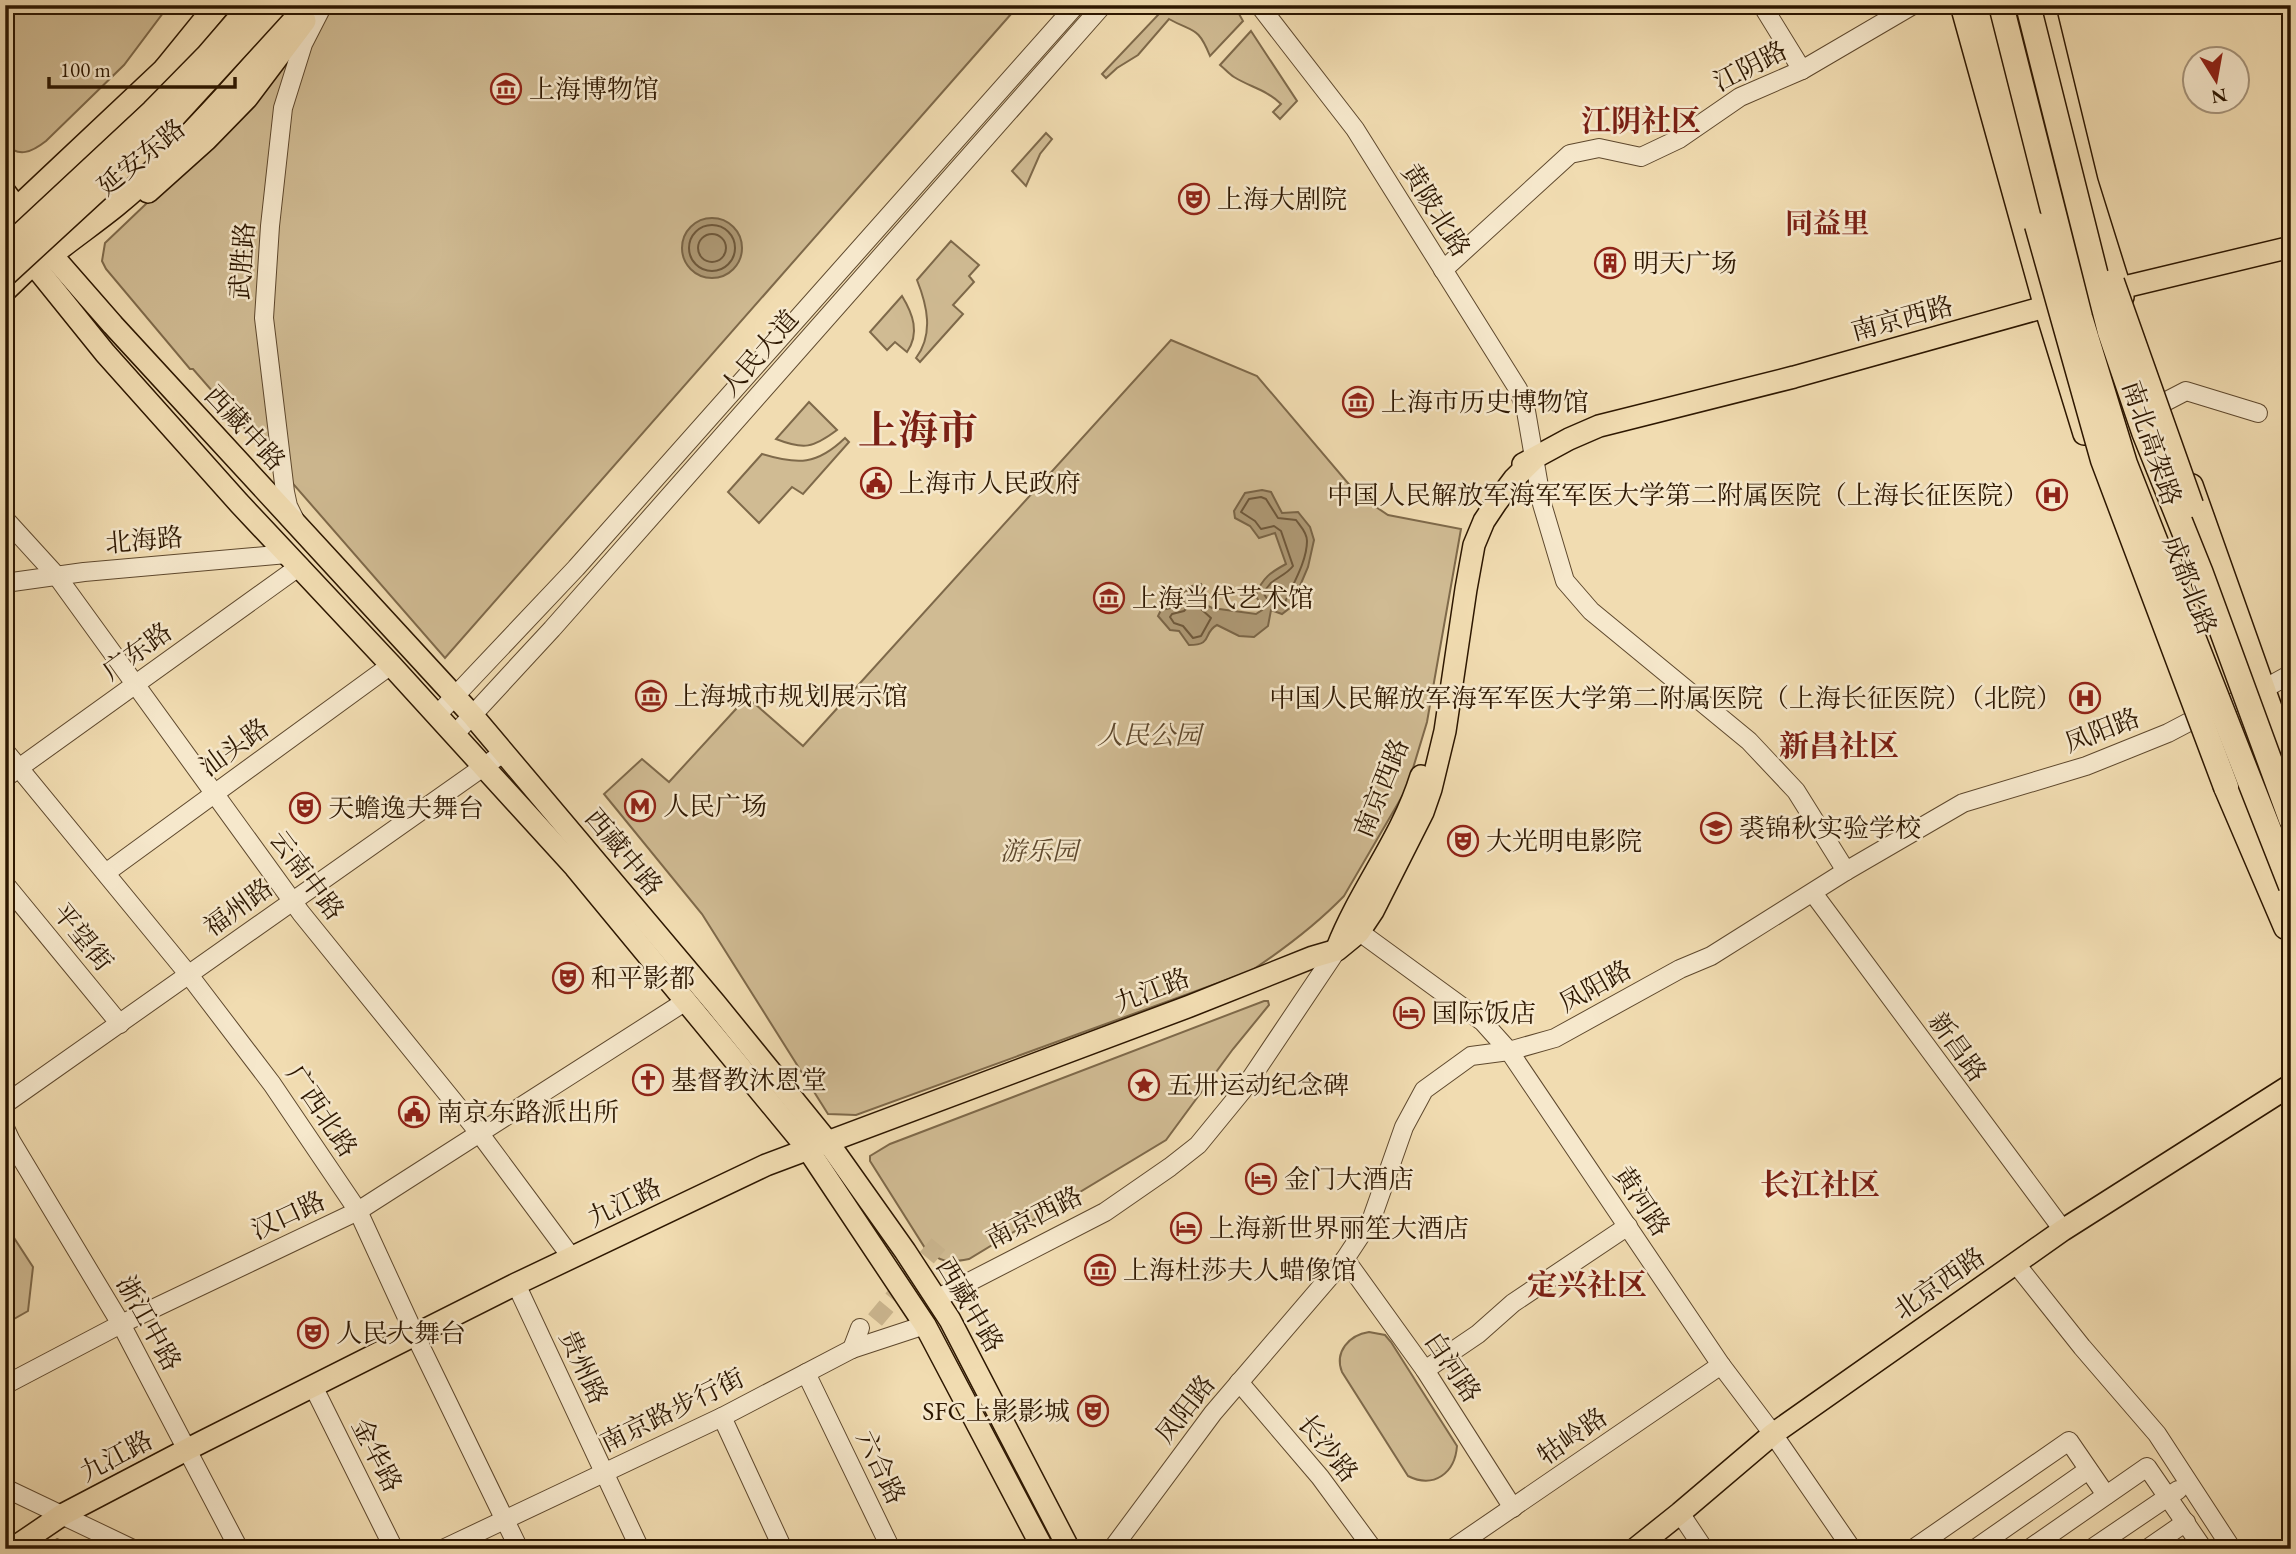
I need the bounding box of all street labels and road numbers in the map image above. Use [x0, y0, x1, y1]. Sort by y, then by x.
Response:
street label: 江阴路 [1708, 33, 1792, 99]
street label: 延安东路 [90, 111, 192, 203]
street label: 黄陂北路 [1394, 157, 1478, 263]
street label: 武胜路 [222, 221, 262, 301]
street label: 南京西路 [1847, 288, 1957, 348]
street label: 人民大道 [712, 303, 806, 403]
street label: 南北高架路 [2115, 376, 2189, 510]
street label: 西藏中路 [197, 378, 293, 478]
street label: 北海路 [104, 520, 184, 560]
street label: 成都北路 [2155, 530, 2225, 640]
street label: 广东路 [95, 614, 179, 688]
street label: 凤阳路 [2059, 700, 2145, 760]
street label: 汕头路 [192, 710, 276, 784]
street label: 南京西路 [1346, 733, 1416, 843]
street label: 西藏中路 [578, 801, 670, 903]
street label: 云南中路 [262, 823, 352, 927]
street label: 福州路 [196, 870, 280, 944]
street label: 平望街 [45, 896, 121, 978]
street label: 凤阳路 [1553, 952, 1637, 1020]
street label: 九江路 [1109, 960, 1195, 1020]
street label: 新昌路 [1921, 1005, 1995, 1089]
street label: 广西北路 [279, 1058, 365, 1164]
street label: 黄河路 [1606, 1159, 1678, 1243]
street label: 九江路 [581, 1170, 667, 1234]
street label: 南京西路 [980, 1178, 1088, 1256]
street label: 汉口路 [245, 1183, 331, 1247]
street label: 北京西路 [1887, 1239, 1991, 1327]
street label: 西藏中路 [929, 1252, 1011, 1358]
street label: 浙江中路 [109, 1269, 189, 1377]
street label: 贵州路 [552, 1324, 616, 1410]
street label: 白河路 [1417, 1325, 1489, 1409]
street label: 南京路步行街 [594, 1361, 750, 1459]
street label: 凤阳路 [1148, 1368, 1222, 1450]
street label: 牯岭路 [1530, 1400, 1614, 1472]
street label: 长沙路 [1290, 1407, 1366, 1489]
street label: 金华路 [344, 1413, 410, 1497]
street label: 九江路 [74, 1423, 158, 1489]
street label: 六合路 [849, 1424, 913, 1510]

